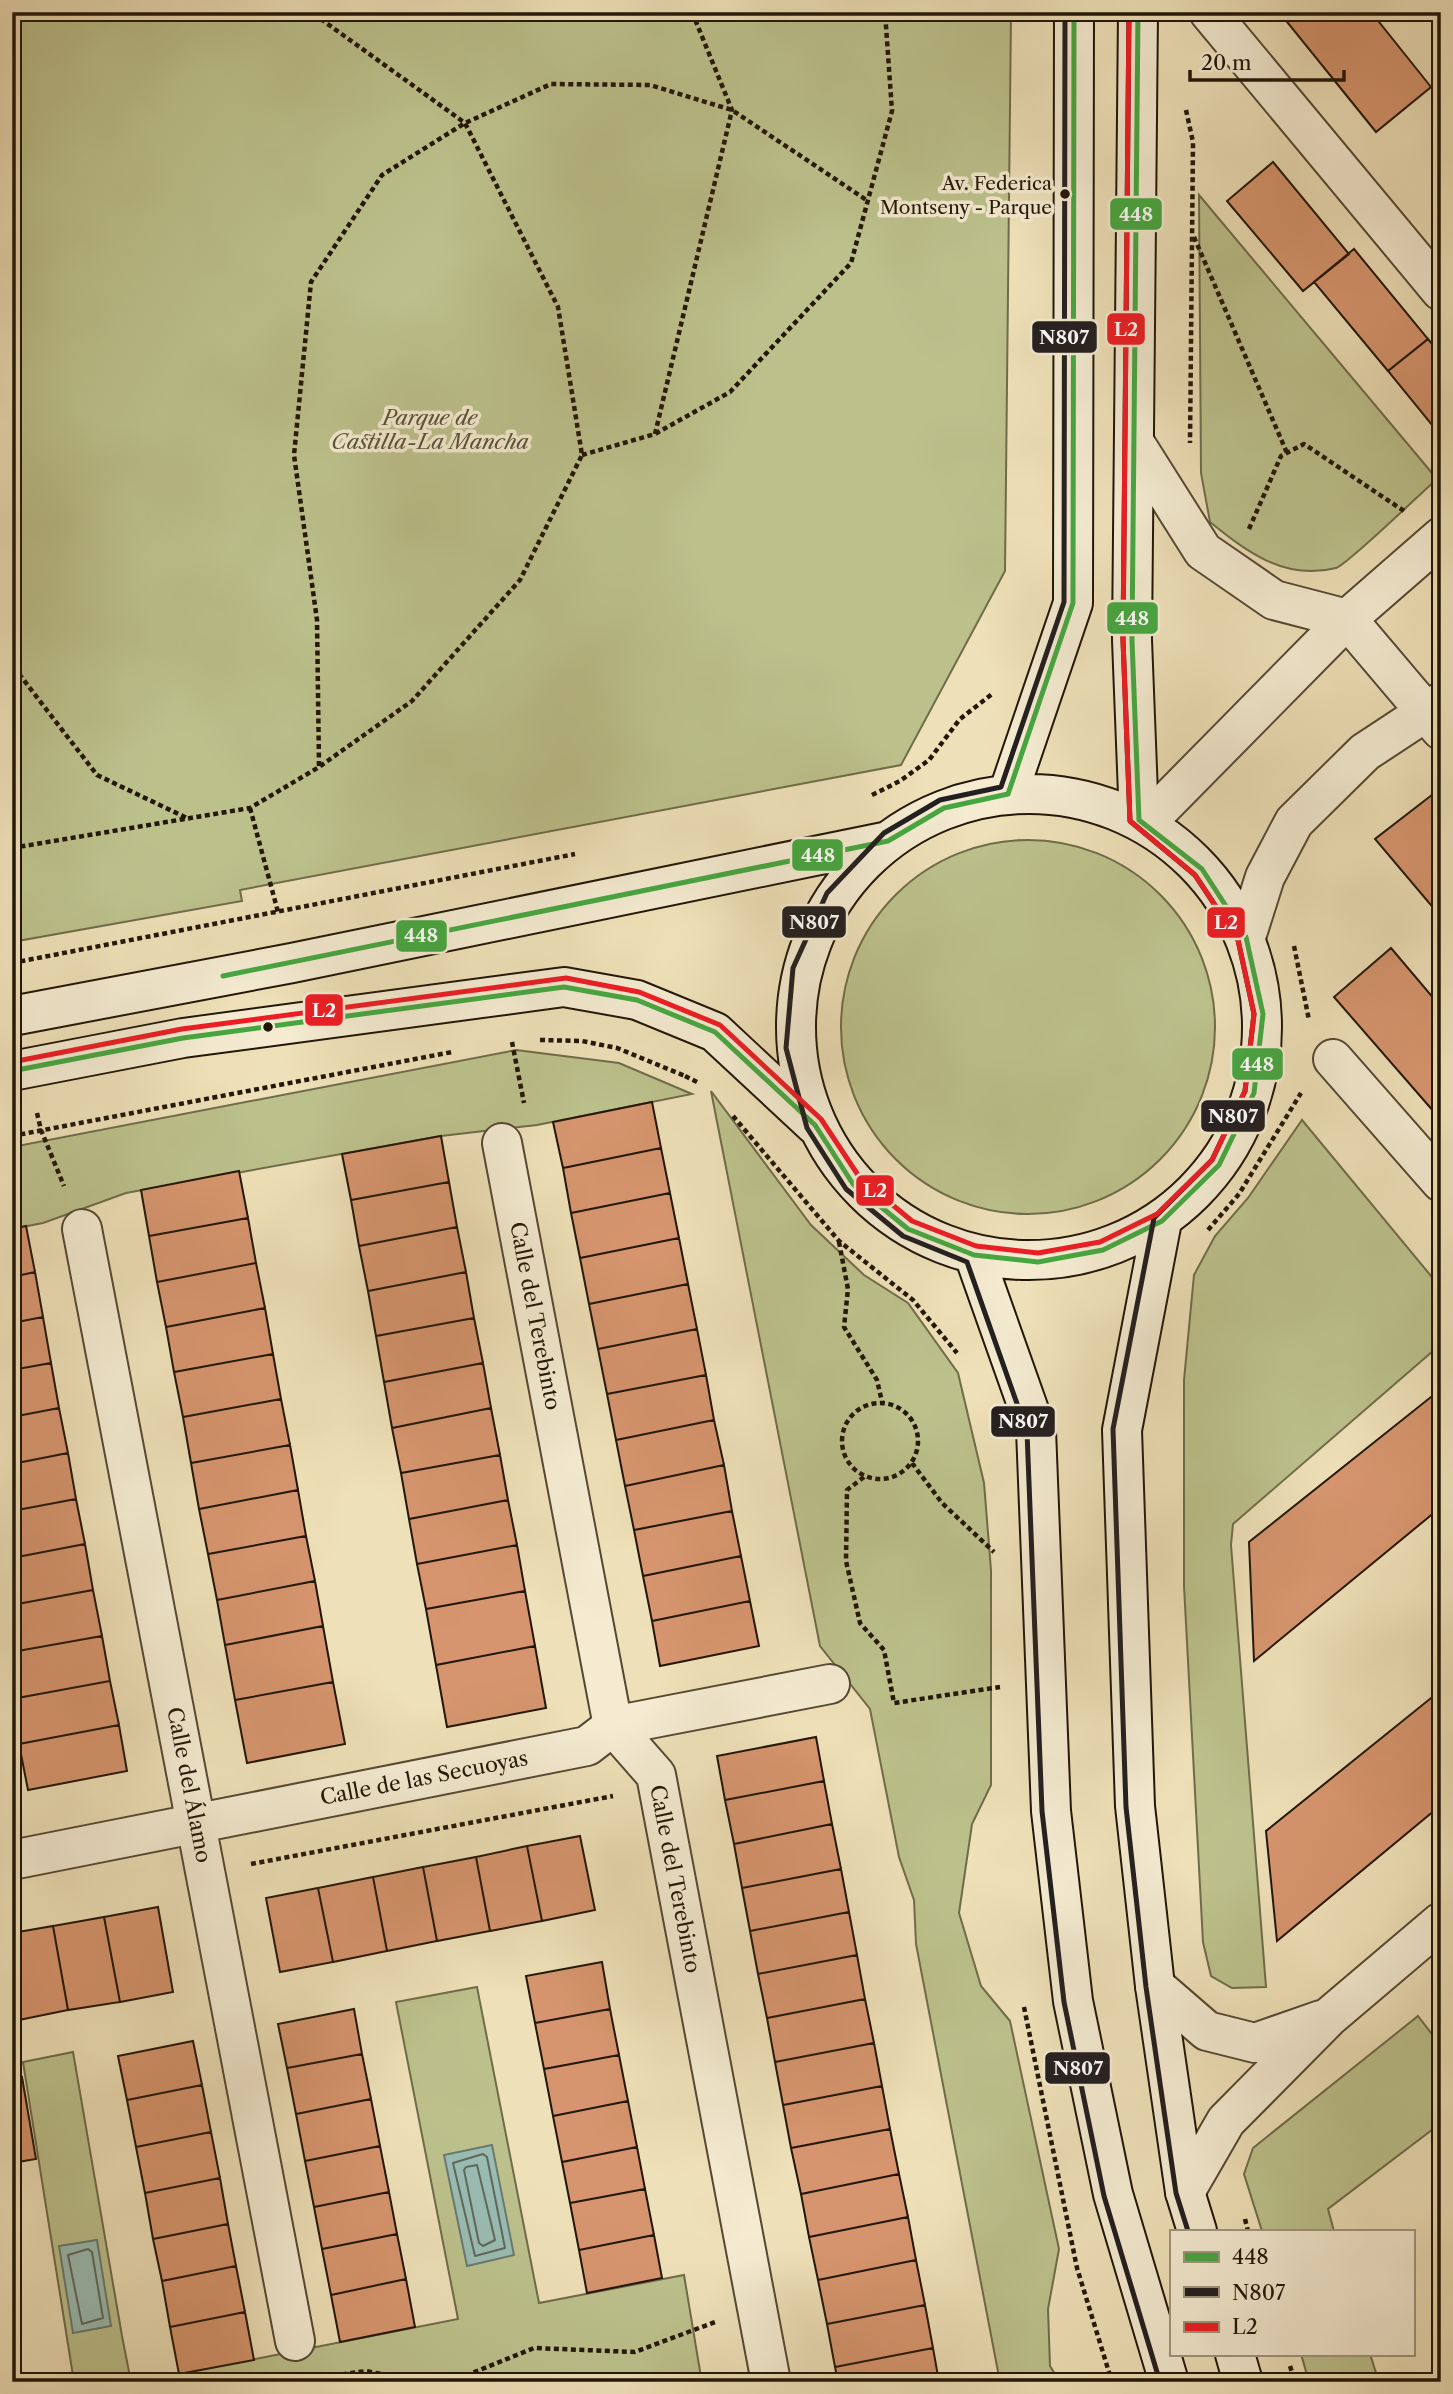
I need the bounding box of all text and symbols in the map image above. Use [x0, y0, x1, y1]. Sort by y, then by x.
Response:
scale bar [1190, 38, 1344, 82]
text: 20 m [1201, 50, 1252, 75]
place label: Av. Federica Montseny - Parque [880, 172, 1052, 219]
marker: Av. Federica Montseny - Parque [1058, 187, 1072, 201]
line badge: 448 [1109, 197, 1163, 231]
text: 448 [1119, 203, 1153, 226]
line badge: L2 [1106, 312, 1146, 346]
text: L2 [1114, 318, 1138, 341]
line badge: N807 [1031, 320, 1098, 354]
text: N807 [1039, 326, 1089, 349]
park label: Parque de Castilla-La Mancha [331, 405, 529, 454]
line badge: 448 [1106, 601, 1159, 635]
text: 448 [1115, 607, 1149, 630]
line badge: 448 [791, 838, 844, 872]
text: 448 [801, 844, 835, 867]
line badge: N807 [781, 905, 847, 939]
line badge: L2 [1206, 906, 1246, 939]
text: N807 [789, 911, 839, 934]
text: L2 [1214, 911, 1238, 934]
line badge: 448 [395, 919, 448, 953]
text: 448 [404, 924, 438, 947]
line badge: L2 [304, 993, 344, 1027]
text: L2 [312, 999, 336, 1022]
unlabelled marker [261, 1020, 275, 1034]
line badge: 448 [1231, 1047, 1284, 1081]
text: 448 [1240, 1053, 1274, 1076]
line badge: N807 [1200, 1099, 1266, 1133]
text: N807 [1208, 1105, 1258, 1128]
line badge: L2 [855, 1174, 895, 1207]
text: L2 [863, 1179, 887, 1202]
street label: Calle del Terebinto [505, 1220, 566, 1412]
line badge: N807 [990, 1405, 1056, 1438]
text: N807 [998, 1410, 1048, 1433]
street label: Calle del Álamo [162, 1705, 217, 1865]
street label: Calle de las Secuoyas [318, 1745, 530, 1810]
street label: Calle del Terebinto [645, 1783, 706, 1975]
line badge: N807 [1044, 2051, 1111, 2085]
text: N807 [1053, 2057, 1103, 2080]
legend [1170, 2230, 1414, 2356]
text: 448 [1232, 2244, 1269, 2269]
text: N807 [1232, 2280, 1286, 2305]
text: L2 [1232, 2314, 1258, 2339]

